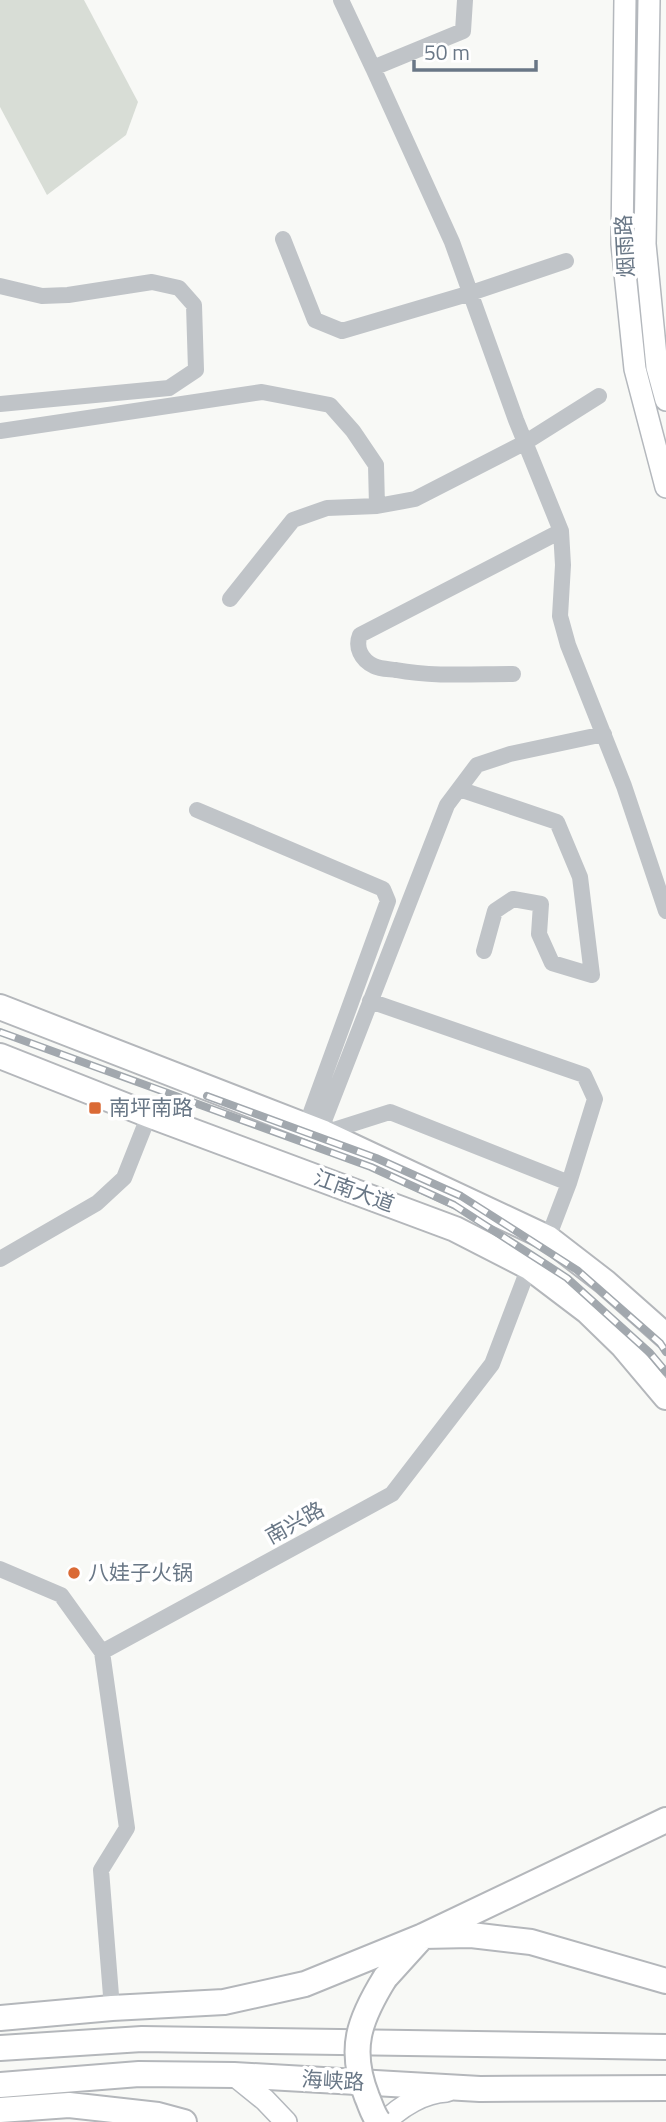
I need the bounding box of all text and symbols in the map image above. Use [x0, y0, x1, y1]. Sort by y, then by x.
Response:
scale bar [414, 28, 536, 72]
text: 50 m [424, 36, 470, 68]
street label: 烟雨路 [606, 214, 642, 278]
place label: 南坪南路 [109, 1091, 193, 1123]
marker: 南坪南路 [87, 1100, 103, 1116]
street label: 江南大道 [309, 1161, 399, 1219]
street label: 南兴路 [259, 1493, 330, 1551]
place label: 八娃子火锅 [88, 1556, 193, 1588]
marker: 八娃子火锅 [66, 1565, 82, 1581]
street label: 海峡路 [301, 2062, 365, 2098]

